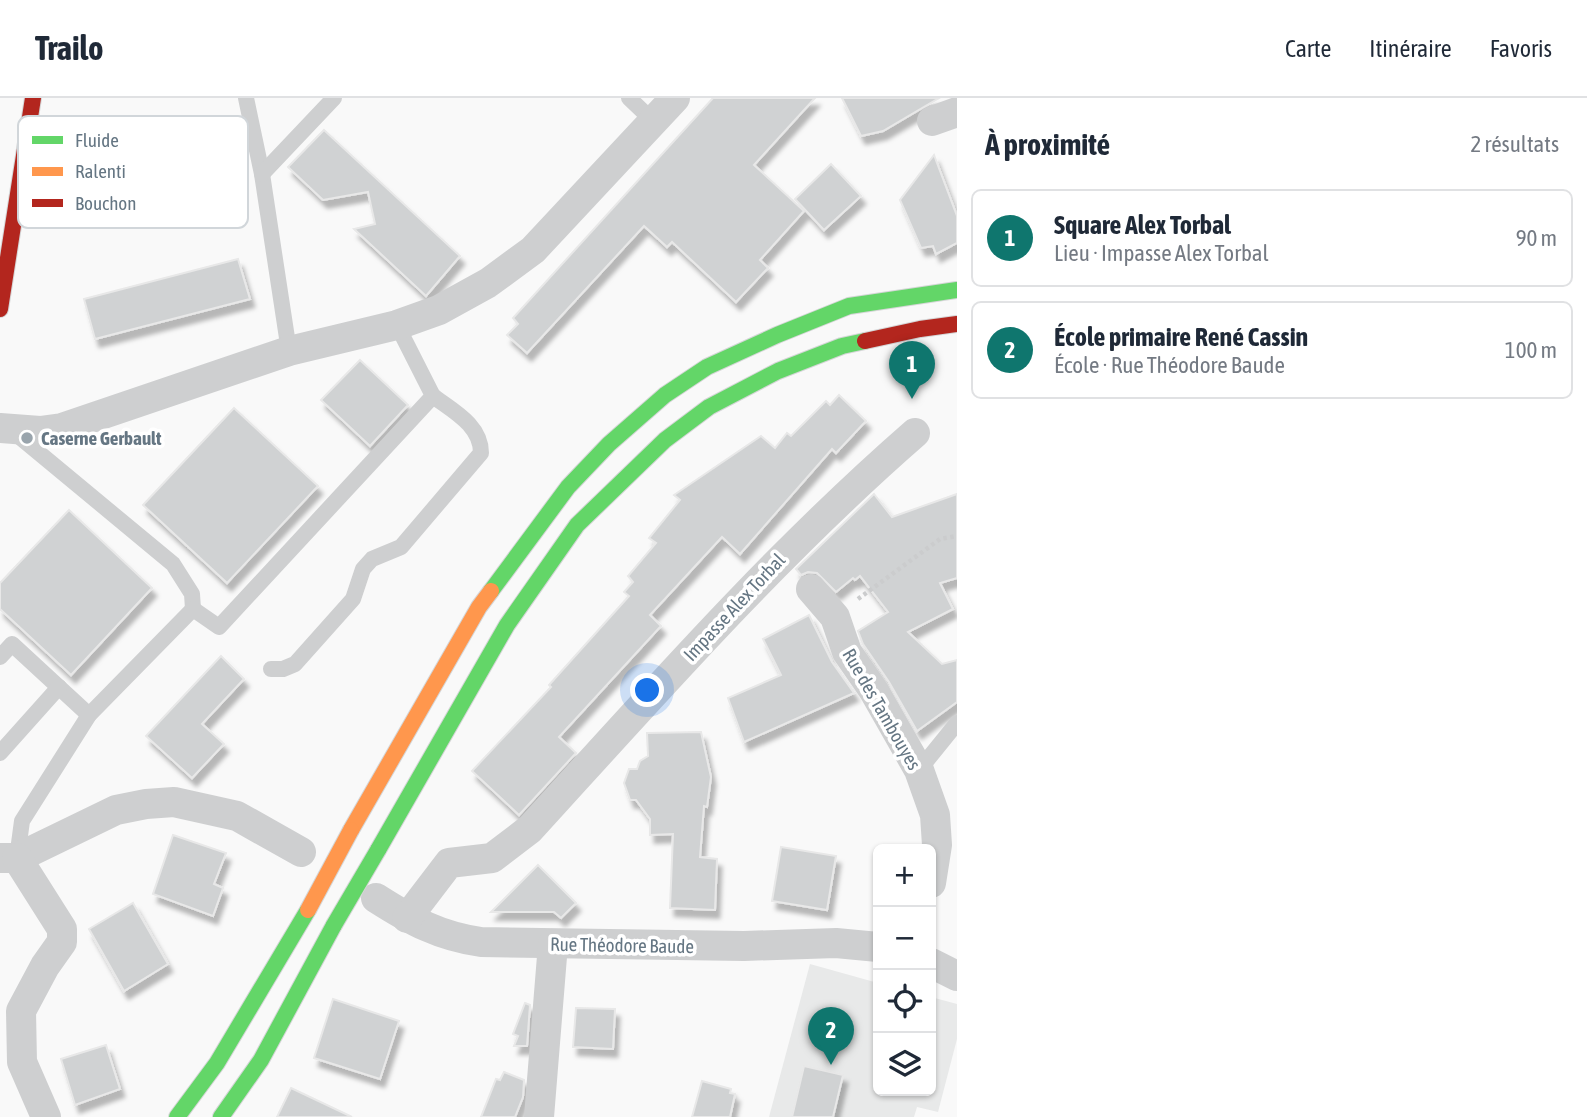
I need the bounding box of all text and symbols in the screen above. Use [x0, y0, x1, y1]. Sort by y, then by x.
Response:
text: Trailo [35, 29, 103, 67]
text: Carte [1285, 35, 1331, 62]
text: Itinéraire [1369, 35, 1452, 62]
text: Favoris [1490, 35, 1552, 62]
legend [18, 116, 248, 228]
text: À proximité [985, 127, 1110, 161]
text: Fluide [75, 129, 119, 151]
text: 2 résultats [1470, 131, 1559, 157]
text: Ralenti [75, 160, 126, 182]
text: Bouchon [75, 192, 137, 214]
text: Square Alex Torbal [1054, 210, 1231, 240]
text: 1 [1005, 225, 1015, 251]
text: 90 m [1516, 225, 1557, 251]
text: Lieu · Impasse Alex Torbal [1054, 240, 1269, 266]
text: École primaire René Cassin [1054, 322, 1308, 352]
text: 2 [1005, 337, 1015, 363]
text: 100 m [1505, 337, 1557, 363]
pin: 1 [889, 341, 935, 399]
text: École · Rue Théodore Baude [1054, 352, 1285, 378]
place label: Caserne Gerbault [41, 427, 162, 449]
marker: Caserne Gerbault [19, 430, 35, 446]
street label: Impasse Alex Torbal [679, 549, 789, 665]
street label: Rue des Tambouyes [838, 644, 926, 774]
your location [630, 673, 664, 707]
map controls [873, 844, 936, 1096]
button: + [873, 844, 936, 907]
button: − [873, 907, 936, 970]
street label: Rue Théodore Baude [550, 933, 694, 957]
button: locate [873, 970, 936, 1033]
pin: 2 [808, 1007, 854, 1065]
button: layers [873, 1033, 936, 1096]

